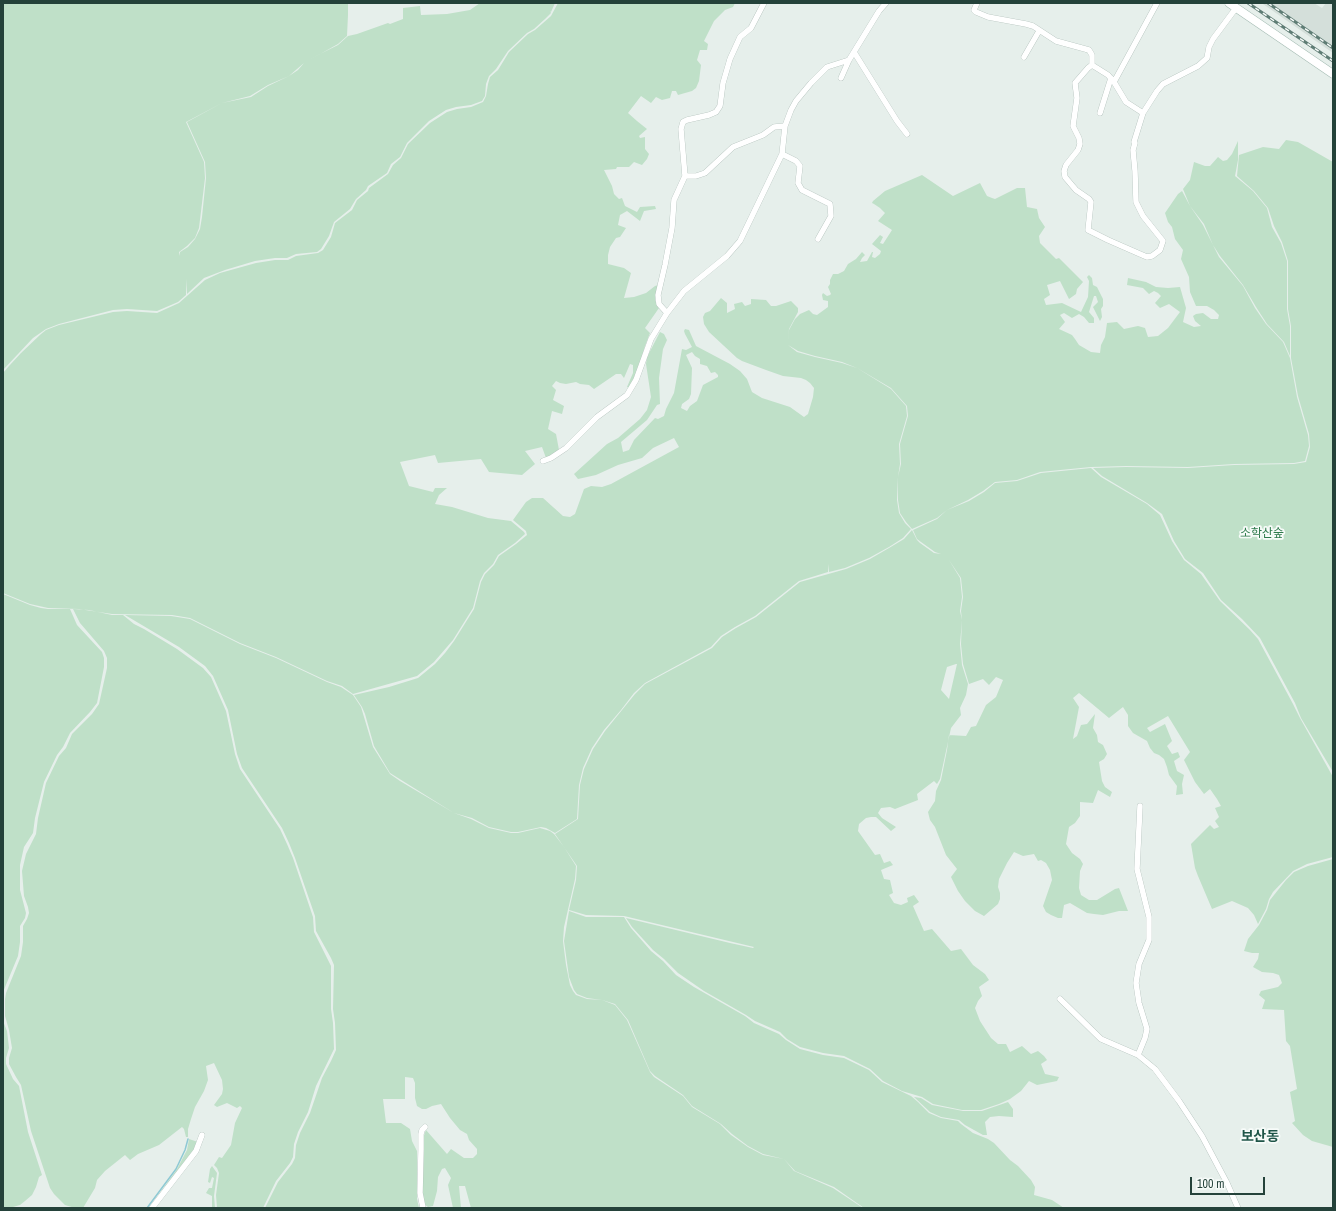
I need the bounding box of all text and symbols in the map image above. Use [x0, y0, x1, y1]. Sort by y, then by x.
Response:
park label: 소학산숲 [1240, 527, 1284, 541]
district label: 보산동 [1241, 1129, 1279, 1145]
scale bar [1192, 1169, 1267, 1195]
text: 100 m [1197, 1176, 1224, 1192]

